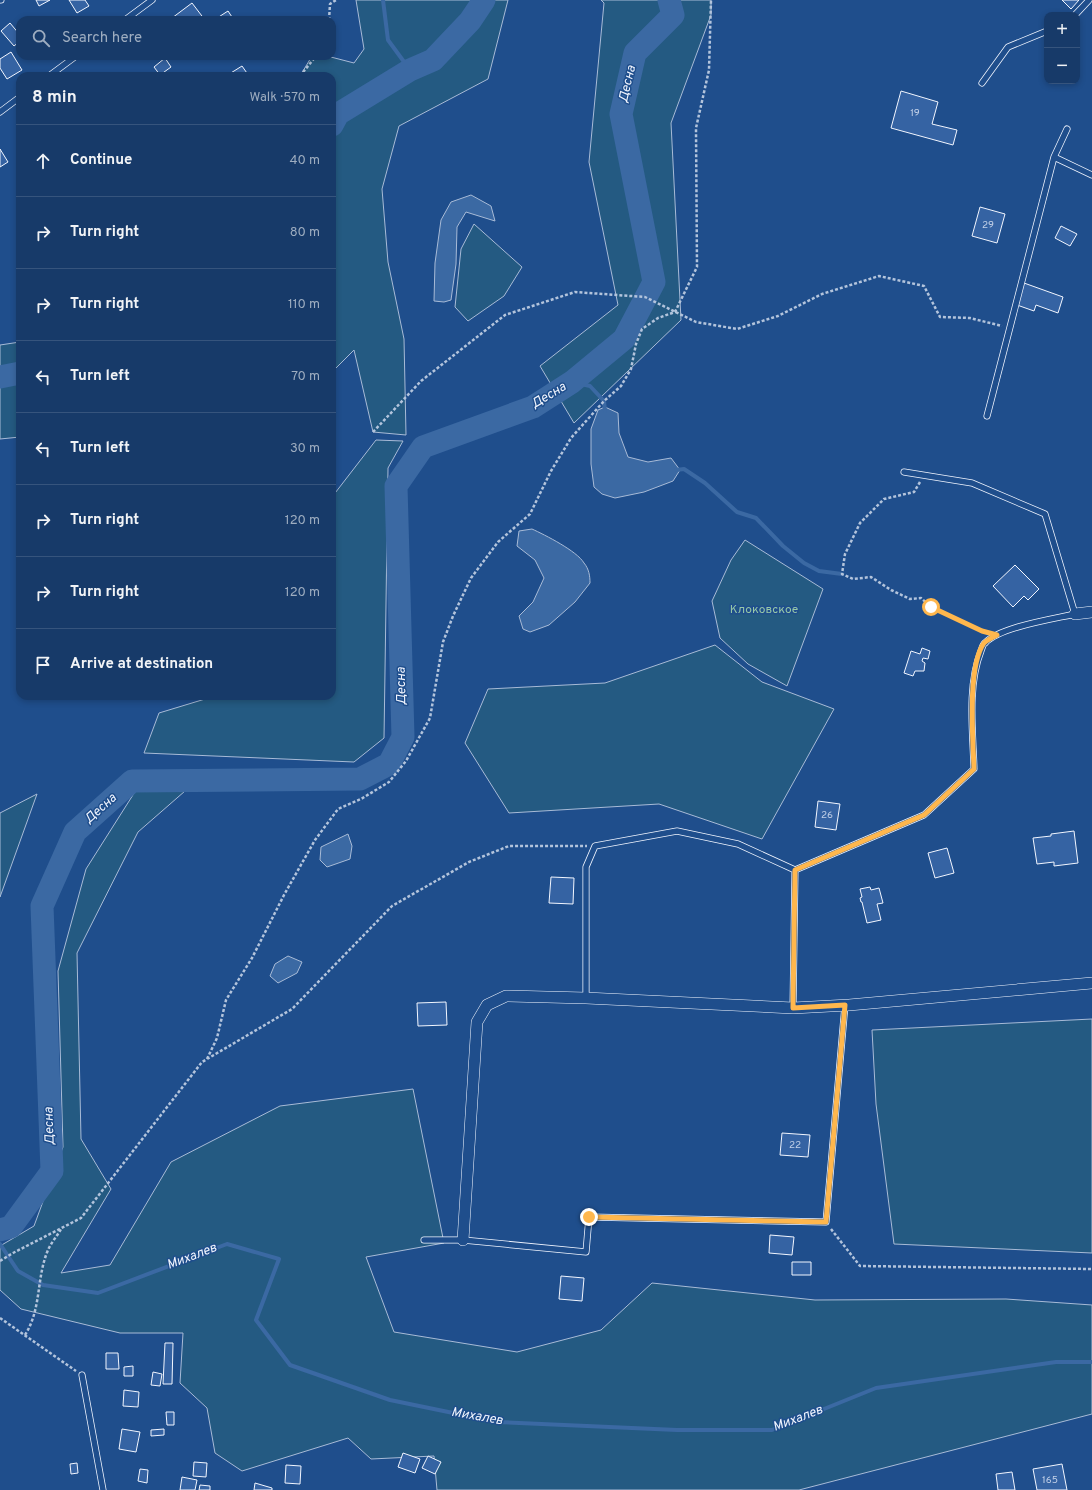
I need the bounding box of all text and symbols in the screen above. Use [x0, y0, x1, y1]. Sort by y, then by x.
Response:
map controls [1044, 12, 1080, 84]
button: + [1044, 12, 1080, 48]
search box [16, 16, 336, 60]
icon: search [30, 27, 52, 49]
text: Search here [62, 29, 142, 48]
button: − [1044, 48, 1080, 84]
water label: Десна [616, 64, 640, 104]
text: 8 min [32, 87, 77, 109]
text: Walk · 570 m [249, 90, 320, 106]
house number: 19 [910, 107, 920, 120]
icon: ahead [32, 150, 54, 172]
text: Continue [70, 151, 132, 170]
text: 40 m [290, 153, 320, 169]
house number: 29 [982, 219, 994, 232]
icon: right [32, 222, 54, 244]
text: Turn right [70, 223, 139, 242]
text: 80 m [290, 225, 320, 241]
icon: right [32, 294, 54, 316]
text: Turn right [70, 295, 139, 314]
text: 110 m [288, 297, 320, 313]
icon: left [32, 366, 54, 388]
text: Turn left [70, 367, 130, 386]
text: 70 m [291, 369, 320, 385]
water label: Десна [529, 379, 569, 413]
icon: left [32, 438, 54, 460]
text: Turn left [70, 439, 130, 458]
text: 30 m [290, 441, 320, 457]
icon: right [32, 510, 54, 532]
text: Turn right [70, 511, 139, 530]
text: 120 m [285, 513, 320, 529]
icon: right [32, 582, 54, 604]
text: Turn right [70, 583, 139, 602]
text: 120 m [285, 585, 320, 601]
route start [922, 598, 940, 616]
park label: Клоковское [730, 602, 798, 618]
icon: arrive [32, 654, 54, 676]
text: Arrive at destination [70, 655, 213, 674]
water label: Десна [394, 667, 410, 705]
water label: Десна [82, 790, 121, 828]
house number: 26 [821, 809, 833, 822]
water label: Десна [41, 1107, 59, 1145]
house number: 22 [789, 1139, 801, 1152]
route end [580, 1208, 598, 1226]
water label: Михалев [165, 1240, 220, 1274]
water label: Михалев [771, 1402, 826, 1436]
water label: Михалев [450, 1405, 505, 1430]
house number: 165 [1042, 1474, 1058, 1487]

